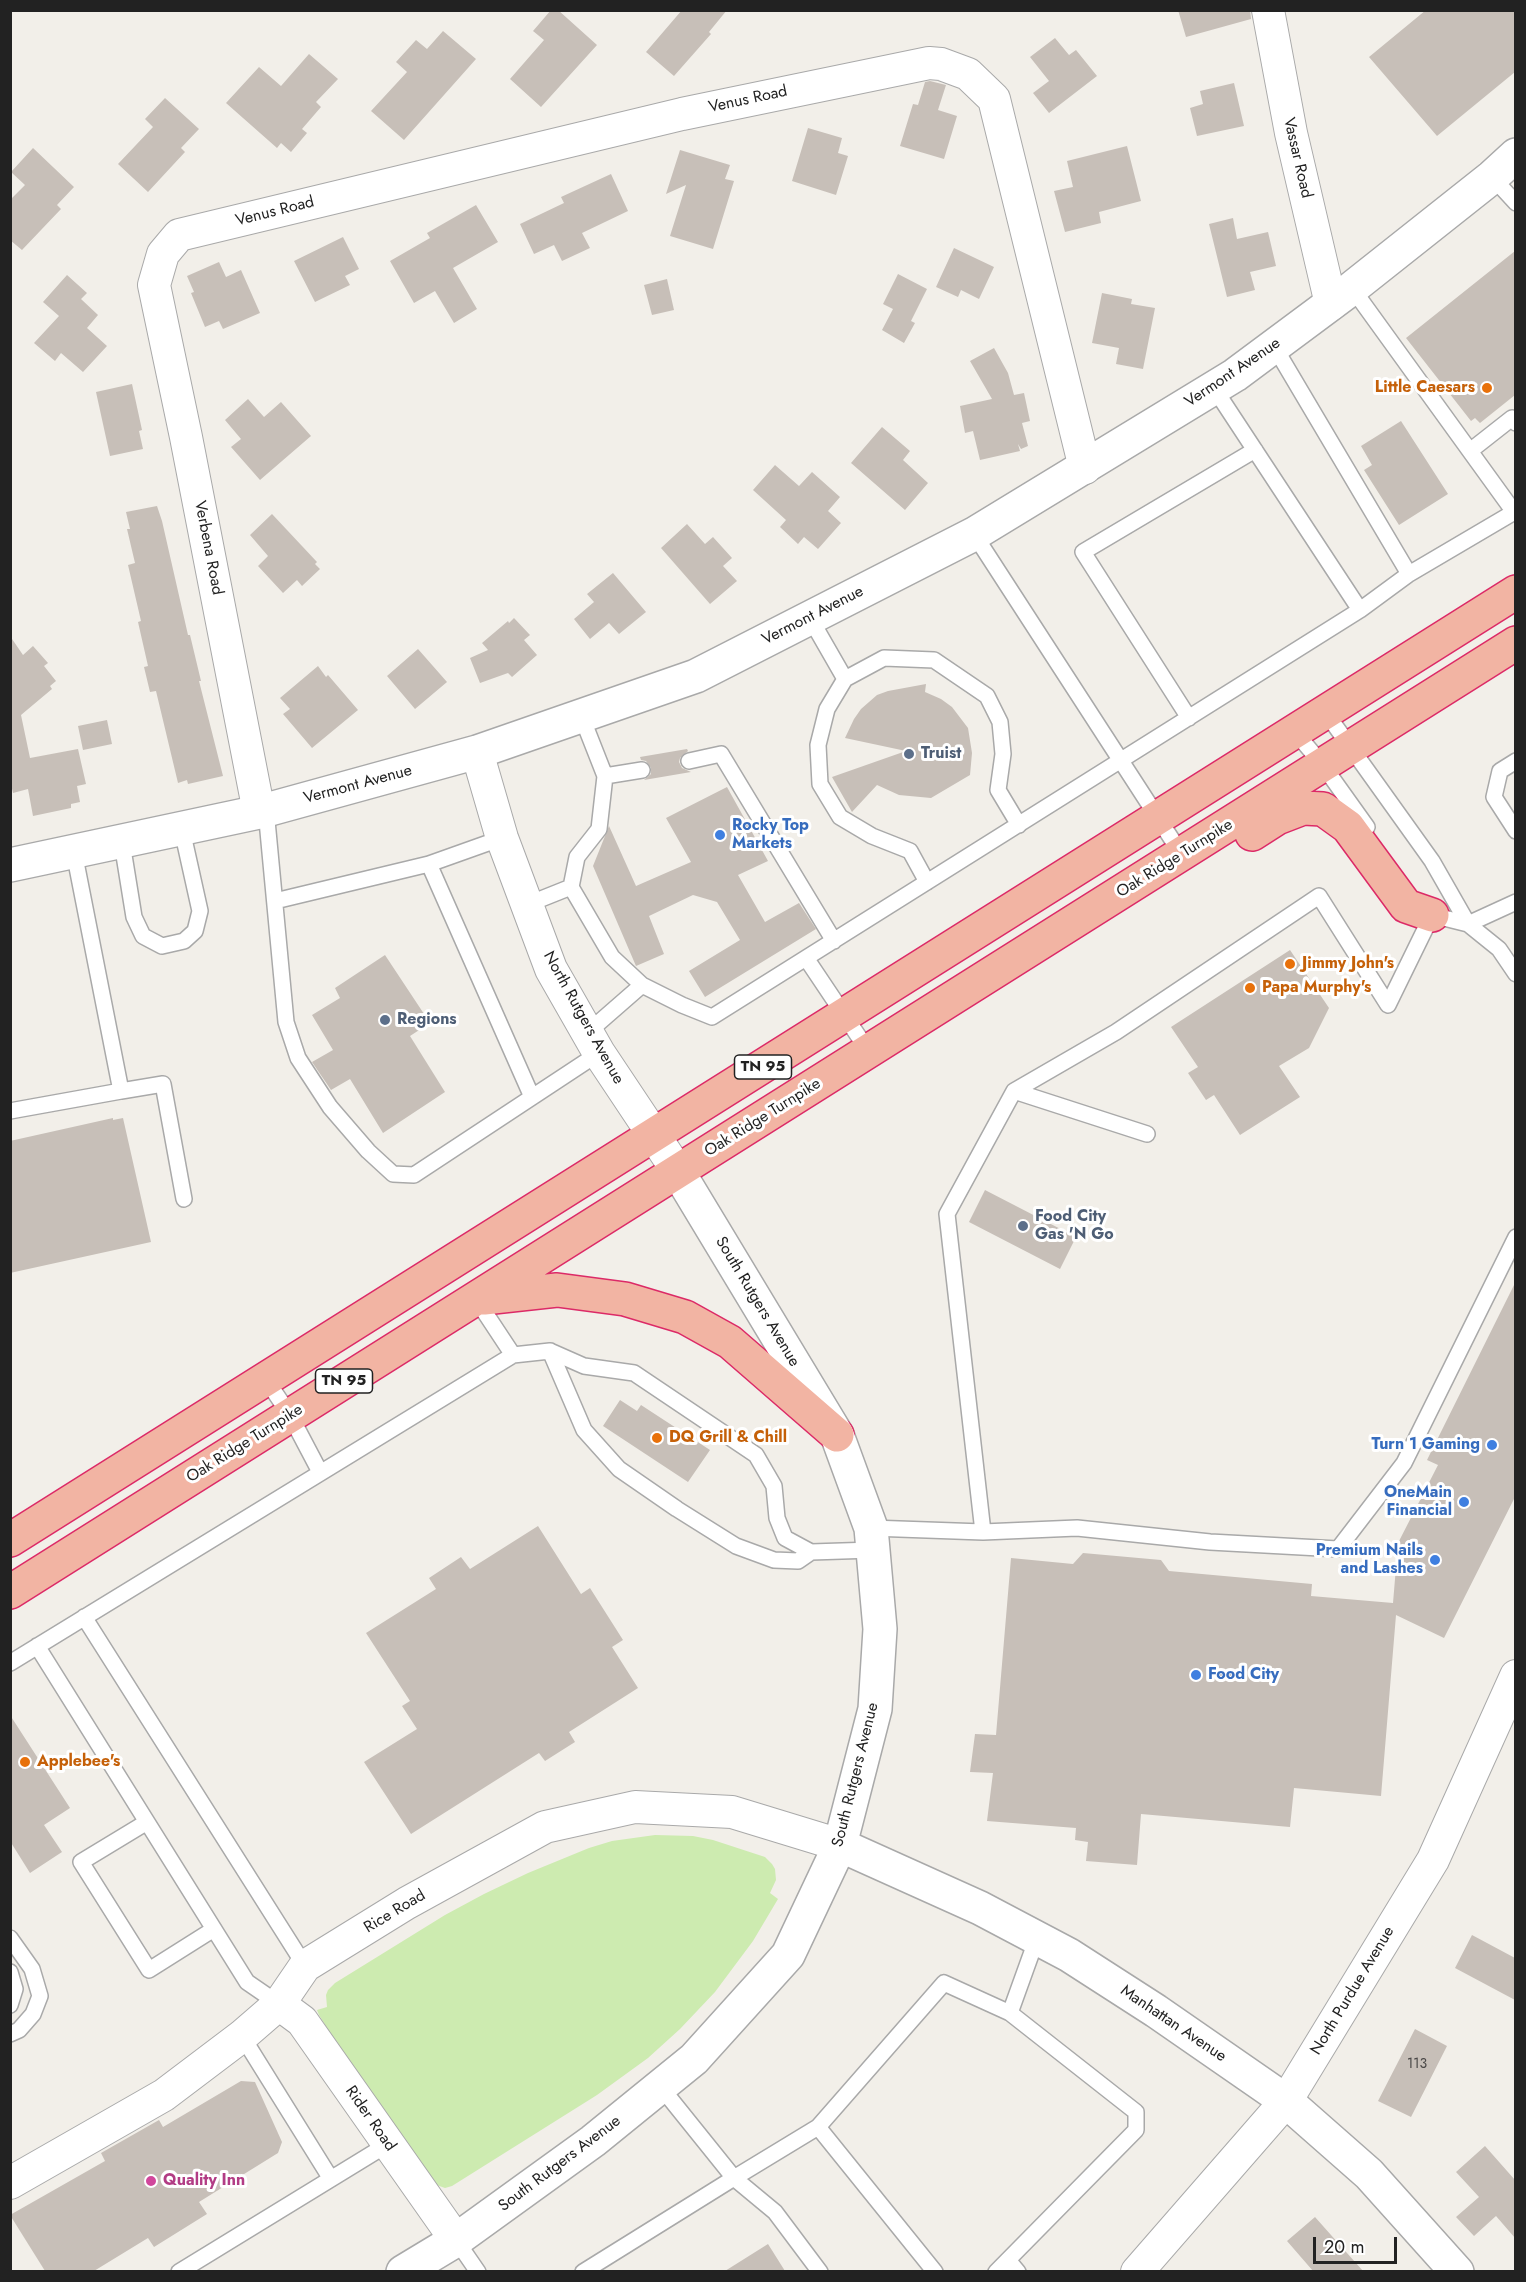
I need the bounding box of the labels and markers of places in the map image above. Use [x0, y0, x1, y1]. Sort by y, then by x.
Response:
place label: Little Caesars [1375, 378, 1475, 398]
marker: Little Caesars [1480, 381, 1494, 395]
place label: Truist [921, 744, 961, 764]
marker: Truist [902, 747, 916, 761]
place label: Rocky Top Markets [732, 816, 809, 854]
marker: Rocky Top Markets [713, 828, 727, 842]
place label: Jimmy John's [1302, 954, 1394, 974]
marker: Jimmy John's [1283, 957, 1297, 971]
place label: Papa Murphy's [1262, 978, 1371, 998]
marker: Papa Murphy's [1243, 981, 1257, 995]
place label: Regions [397, 1010, 457, 1030]
marker: Regions [378, 1013, 392, 1027]
place label: Food City Gas 'N Go [1035, 1207, 1114, 1245]
marker: Food City Gas 'N Go [1016, 1219, 1030, 1233]
place label: DQ Grill & Chill [669, 1428, 787, 1448]
marker: DQ Grill & Chill [650, 1431, 664, 1445]
place label: Turn 1 Gaming [1371, 1435, 1480, 1455]
marker: Turn 1 Gaming [1485, 1438, 1499, 1452]
place label: OneMain Financial [1384, 1483, 1452, 1521]
marker: OneMain Financial [1457, 1495, 1471, 1509]
place label: Premium Nails and Lashes [1316, 1541, 1423, 1579]
marker: Premium Nails and Lashes [1428, 1553, 1442, 1567]
place label: Food City [1208, 1665, 1279, 1685]
marker: Food City [1189, 1668, 1203, 1682]
place label: Applebee's [37, 1752, 120, 1772]
marker: Applebee's [18, 1755, 32, 1769]
place label: Quality Inn [163, 2171, 245, 2191]
marker: Quality Inn [144, 2174, 158, 2188]

